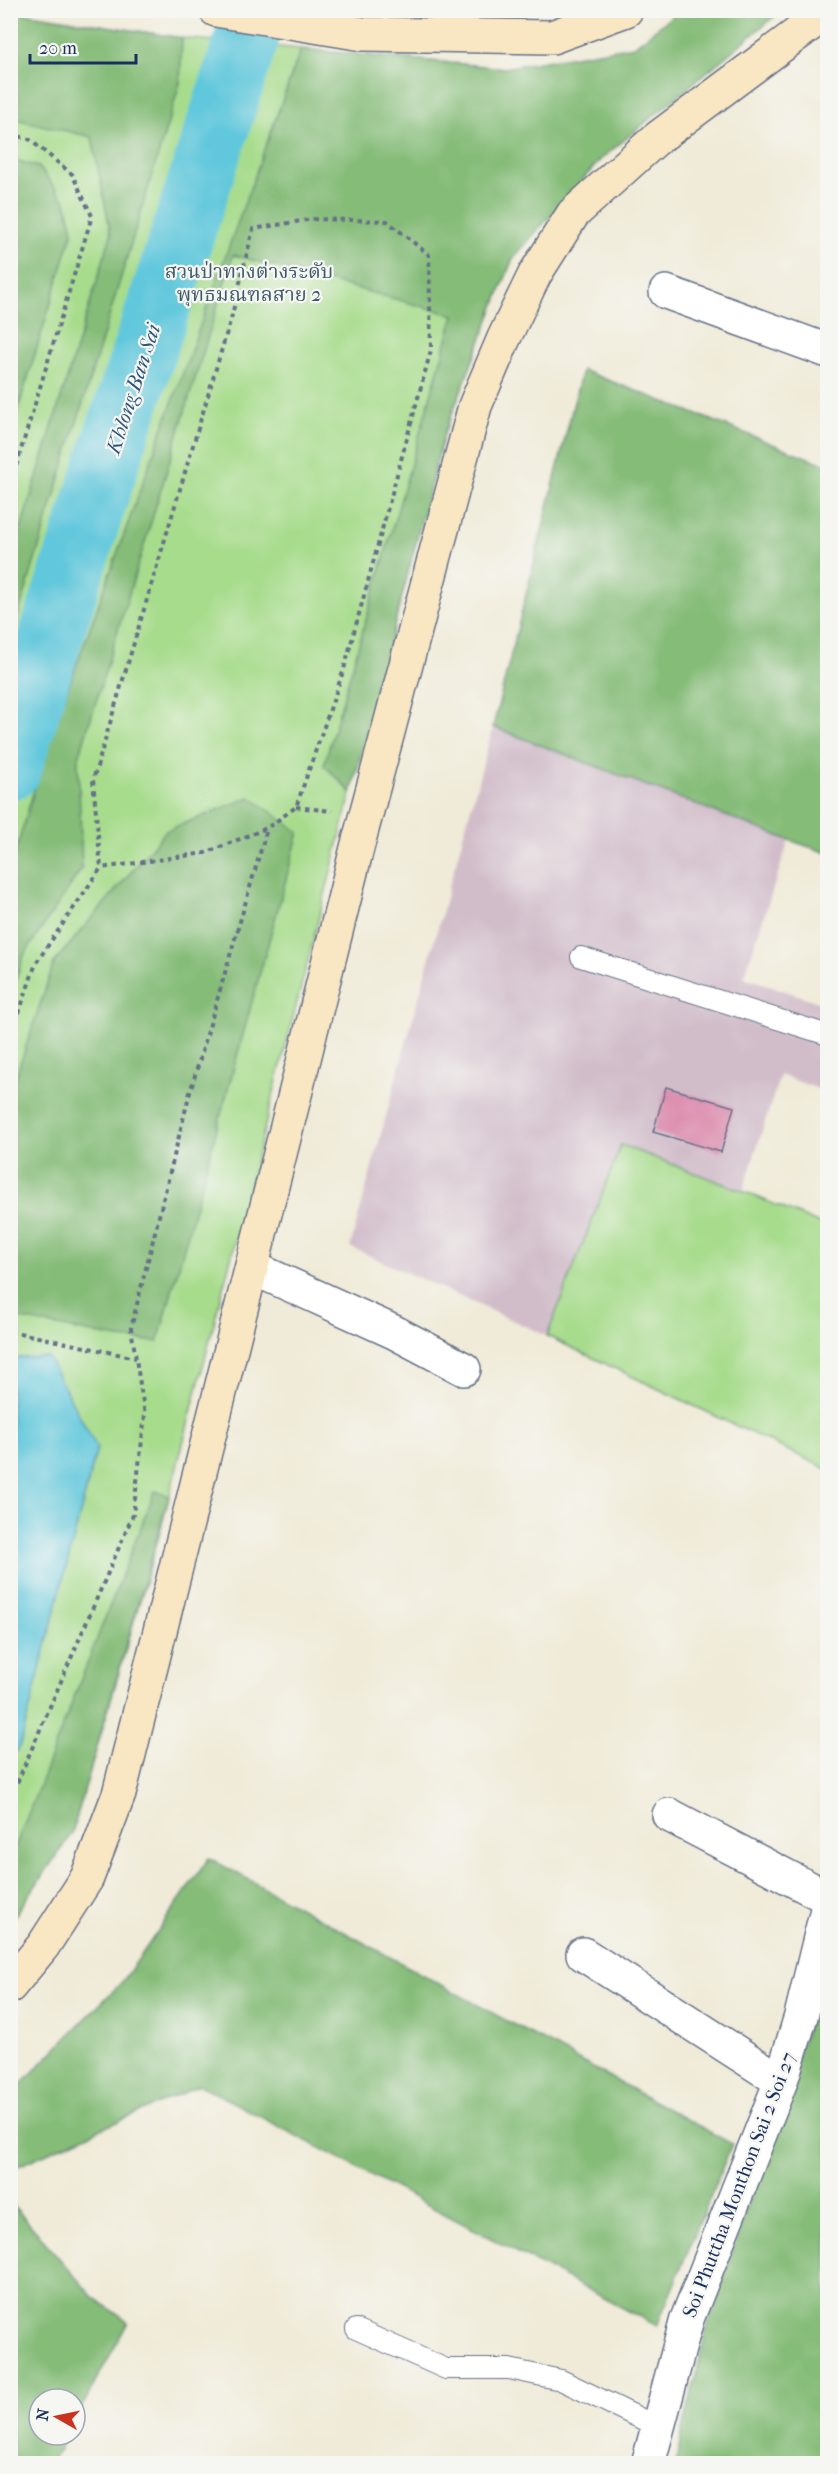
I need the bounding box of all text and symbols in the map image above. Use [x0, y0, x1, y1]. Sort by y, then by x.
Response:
scale bar [30, 27, 136, 65]
text: 20 m [39, 38, 77, 59]
park label: สวนป่าทางต่างระดับ พุทธมณฑลสาย 2 [165, 260, 333, 307]
water label: Khlong Ban Sai [100, 319, 166, 459]
street label: Soi Phuttha Monthon Sai 2 Soi 27 [678, 2049, 800, 2321]
north arrow [27, 2387, 87, 2447]
text: N [32, 2406, 53, 2422]

